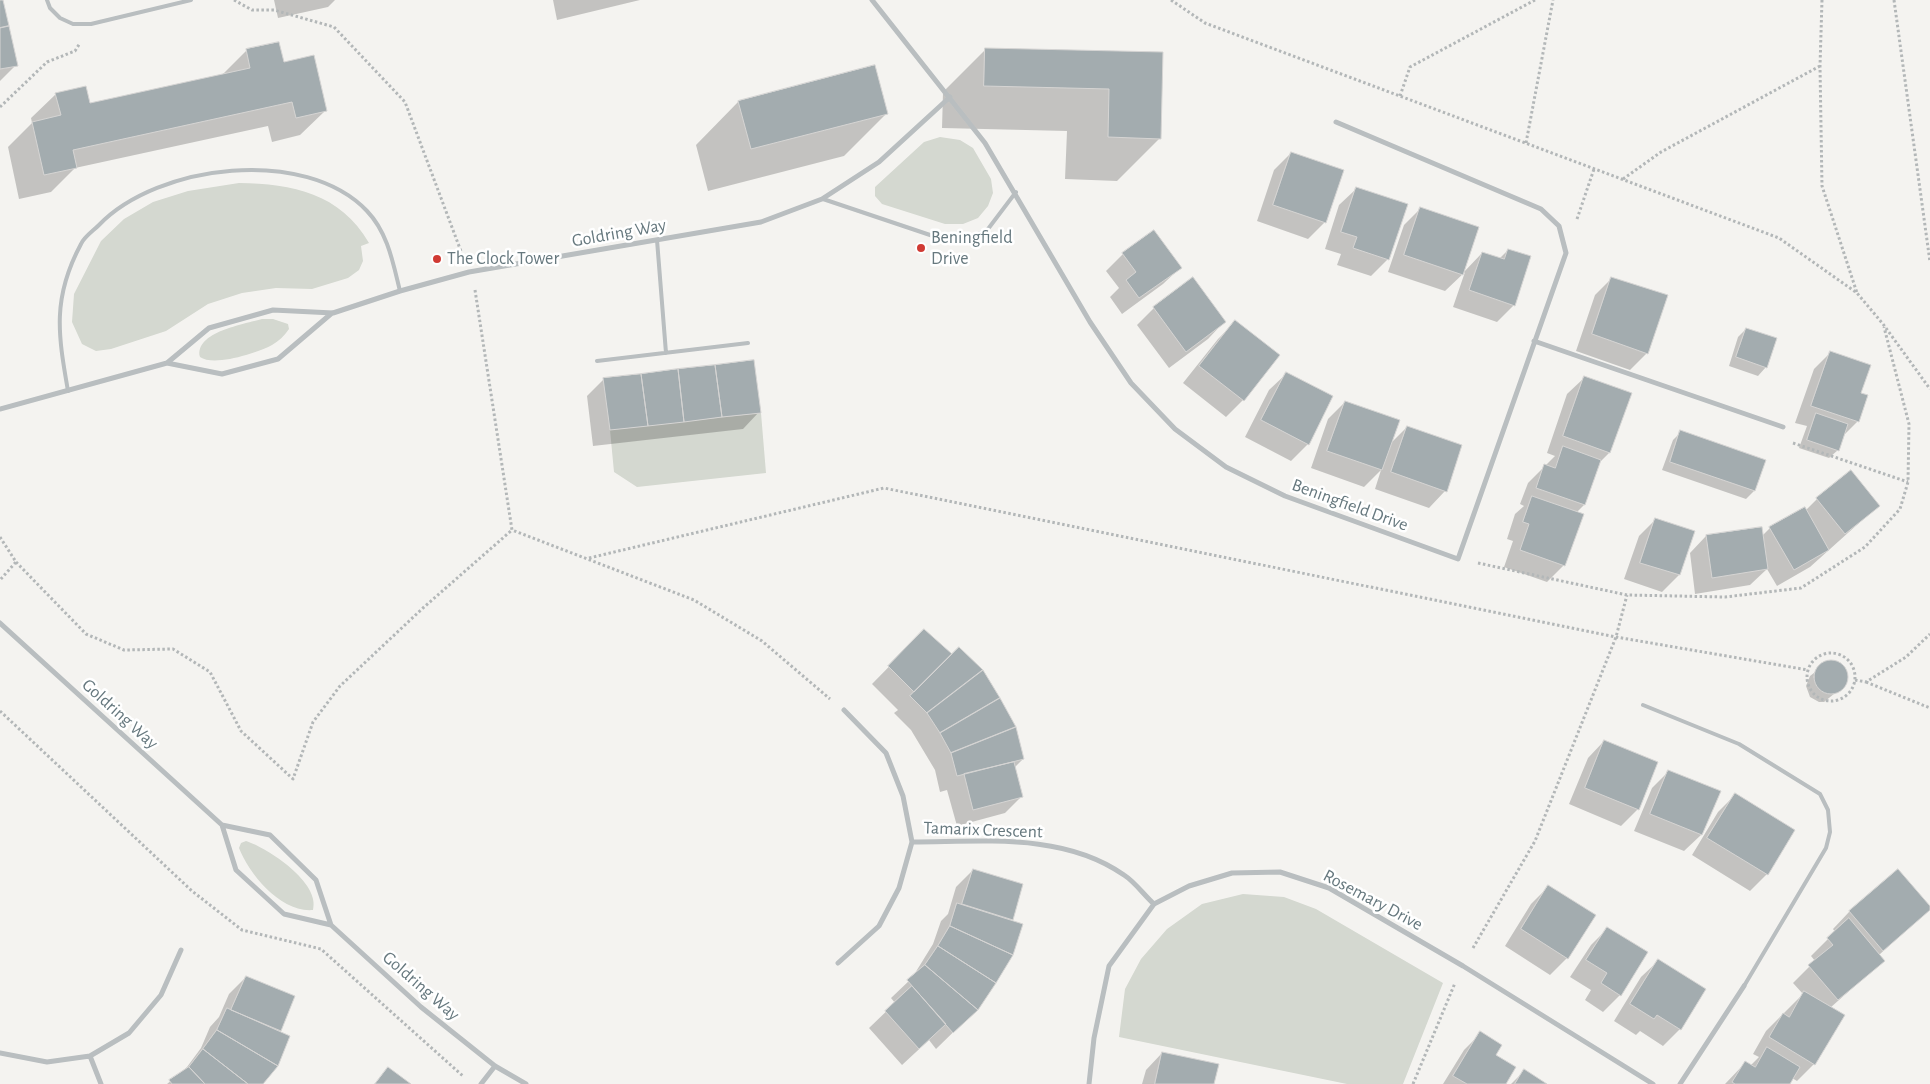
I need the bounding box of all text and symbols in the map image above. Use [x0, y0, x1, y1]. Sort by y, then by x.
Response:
street label: Goldring Way [570, 214, 668, 252]
place label: Beningfield Drive [931, 227, 1013, 270]
marker: Beningfield Drive [915, 242, 927, 254]
place label: The Clock Tower [447, 248, 559, 270]
marker: The Clock Tower [431, 253, 443, 265]
street label: Beningfield Drive [1289, 474, 1411, 536]
street label: Goldring Way [77, 674, 163, 754]
street label: Tamarix Crescent [923, 817, 1043, 843]
street label: Rosemary Drive [1319, 865, 1427, 935]
street label: Goldring Way [378, 947, 464, 1025]

